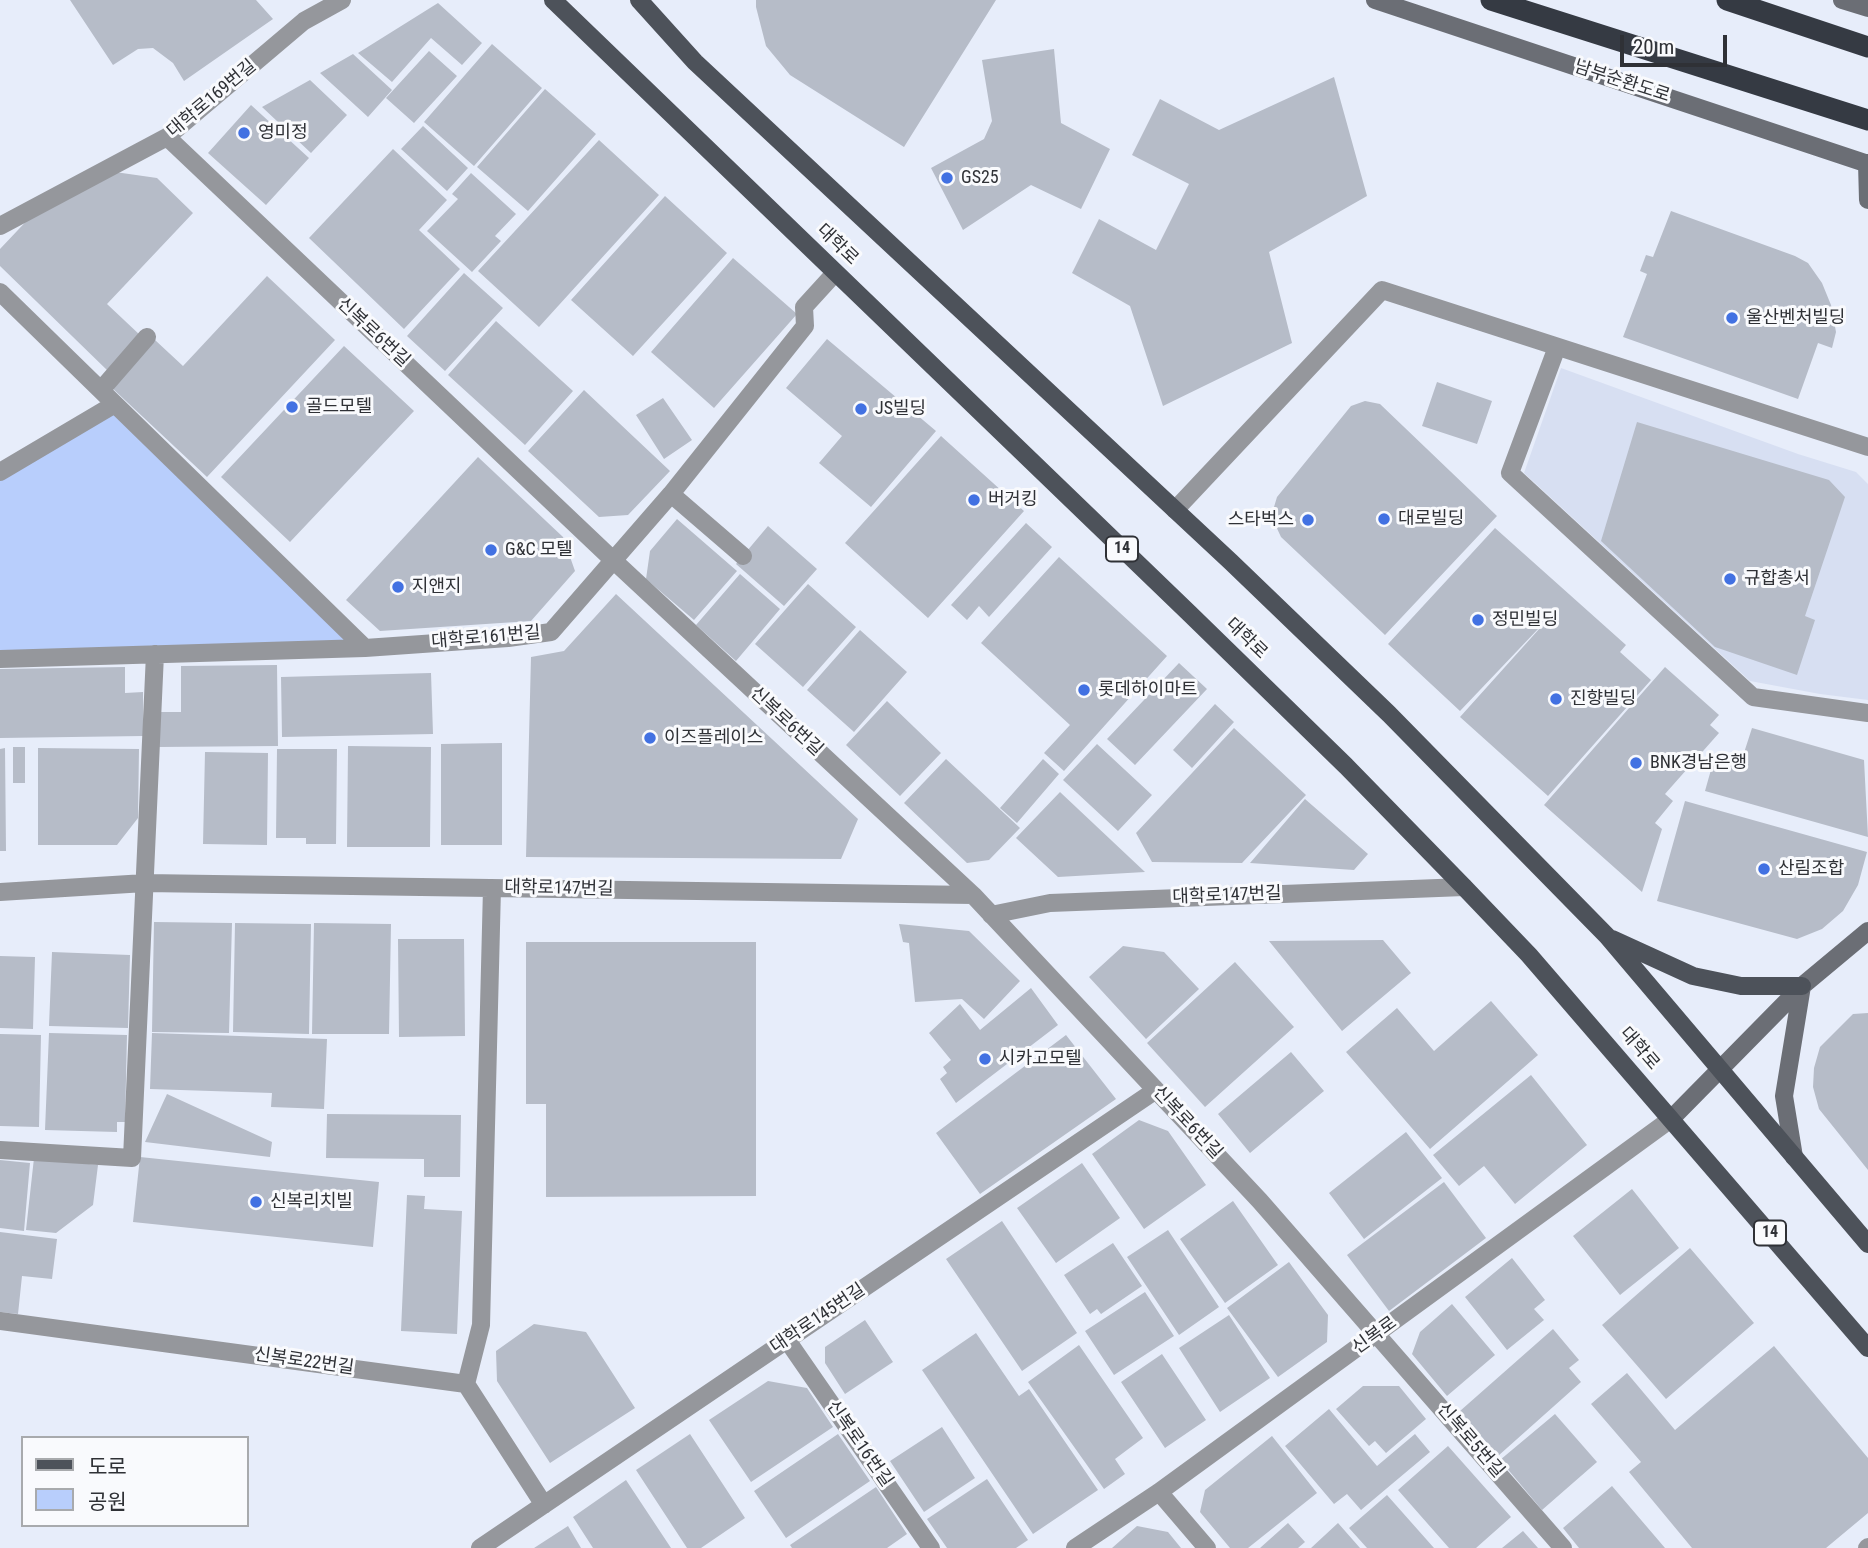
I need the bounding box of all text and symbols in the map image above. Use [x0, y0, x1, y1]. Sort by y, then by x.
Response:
scale bar [1623, 21, 1730, 65]
text: 20 m [1633, 35, 1674, 59]
street label: 대학로169번길 [163, 56, 261, 142]
street label: 남부순환도로 [1571, 56, 1673, 108]
place label: 영미정 [258, 122, 308, 144]
marker: 영미정 [236, 125, 252, 141]
place label: GS25 [961, 167, 999, 189]
marker: GS25 [939, 170, 955, 186]
street label: 대학로 [812, 220, 862, 270]
street label: 신복로6번길 [332, 294, 414, 372]
place label: 울산벤처빌딩 [1746, 307, 1845, 329]
marker: 울산벤처빌딩 [1724, 310, 1740, 326]
place label: 골드모텔 [306, 396, 372, 418]
place label: JS빌딩 [875, 398, 926, 420]
marker: 골드모텔 [284, 399, 300, 415]
marker: JS빌딩 [853, 401, 869, 417]
place label: 버거킹 [988, 489, 1038, 511]
marker: 버거킹 [966, 492, 982, 508]
place label: 대로빌딩 [1398, 508, 1464, 530]
place label: 스타벅스 [1228, 509, 1294, 531]
marker: 대로빌딩 [1376, 511, 1392, 527]
marker: 스타벅스 [1300, 512, 1316, 528]
road number: 14 [1106, 536, 1138, 562]
place label: G&C 모텔 [505, 539, 573, 561]
marker: G&C 모텔 [483, 542, 499, 558]
place label: 규합총서 [1744, 568, 1810, 590]
marker: 규합총서 [1722, 571, 1738, 587]
place label: 지앤지 [412, 576, 462, 598]
marker: 지앤지 [390, 579, 406, 595]
place label: 정민빌딩 [1492, 609, 1558, 631]
marker: 정민빌딩 [1470, 612, 1486, 628]
street label: 대학로 [1221, 614, 1271, 664]
street label: 대학로161번길 [431, 622, 541, 654]
place label: 롯데하이마트 [1098, 679, 1197, 701]
marker: 롯데하이마트 [1076, 682, 1092, 698]
street label: 신복로6번길 [745, 683, 827, 761]
place label: 진향빌딩 [1570, 688, 1636, 710]
marker: 진향빌딩 [1548, 691, 1564, 707]
place label: 이즈플레이스 [664, 727, 763, 749]
marker: 이즈플레이스 [642, 730, 658, 746]
place label: BNK경남은행 [1650, 752, 1747, 774]
marker: BNK경남은행 [1628, 755, 1644, 771]
place label: 산림조합 [1778, 858, 1844, 880]
marker: 산림조합 [1756, 861, 1772, 877]
street label: 대학로147번길 [504, 877, 614, 901]
street label: 대학로147번길 [1172, 883, 1282, 909]
street label: 대학로 [1615, 1023, 1663, 1075]
place label: 시카고모텔 [999, 1048, 1082, 1070]
marker: 시카고모텔 [977, 1051, 993, 1067]
street label: 신복로6번길 [1148, 1082, 1226, 1164]
place label: 신복리치빌 [270, 1191, 353, 1213]
marker: 신복리치빌 [248, 1194, 264, 1210]
road number: 14 [1754, 1220, 1786, 1246]
street label: 대학로145번길 [767, 1279, 869, 1359]
street label: 신복로 [1349, 1313, 1401, 1359]
street label: 신복로22번길 [253, 1344, 355, 1380]
street label: 신복로16번길 [821, 1397, 897, 1491]
street label: 신복로5번길 [1432, 1399, 1508, 1483]
legend [21, 1436, 248, 1527]
text: 도로 [88, 1455, 127, 1479]
text: 공원 [88, 1490, 127, 1514]

